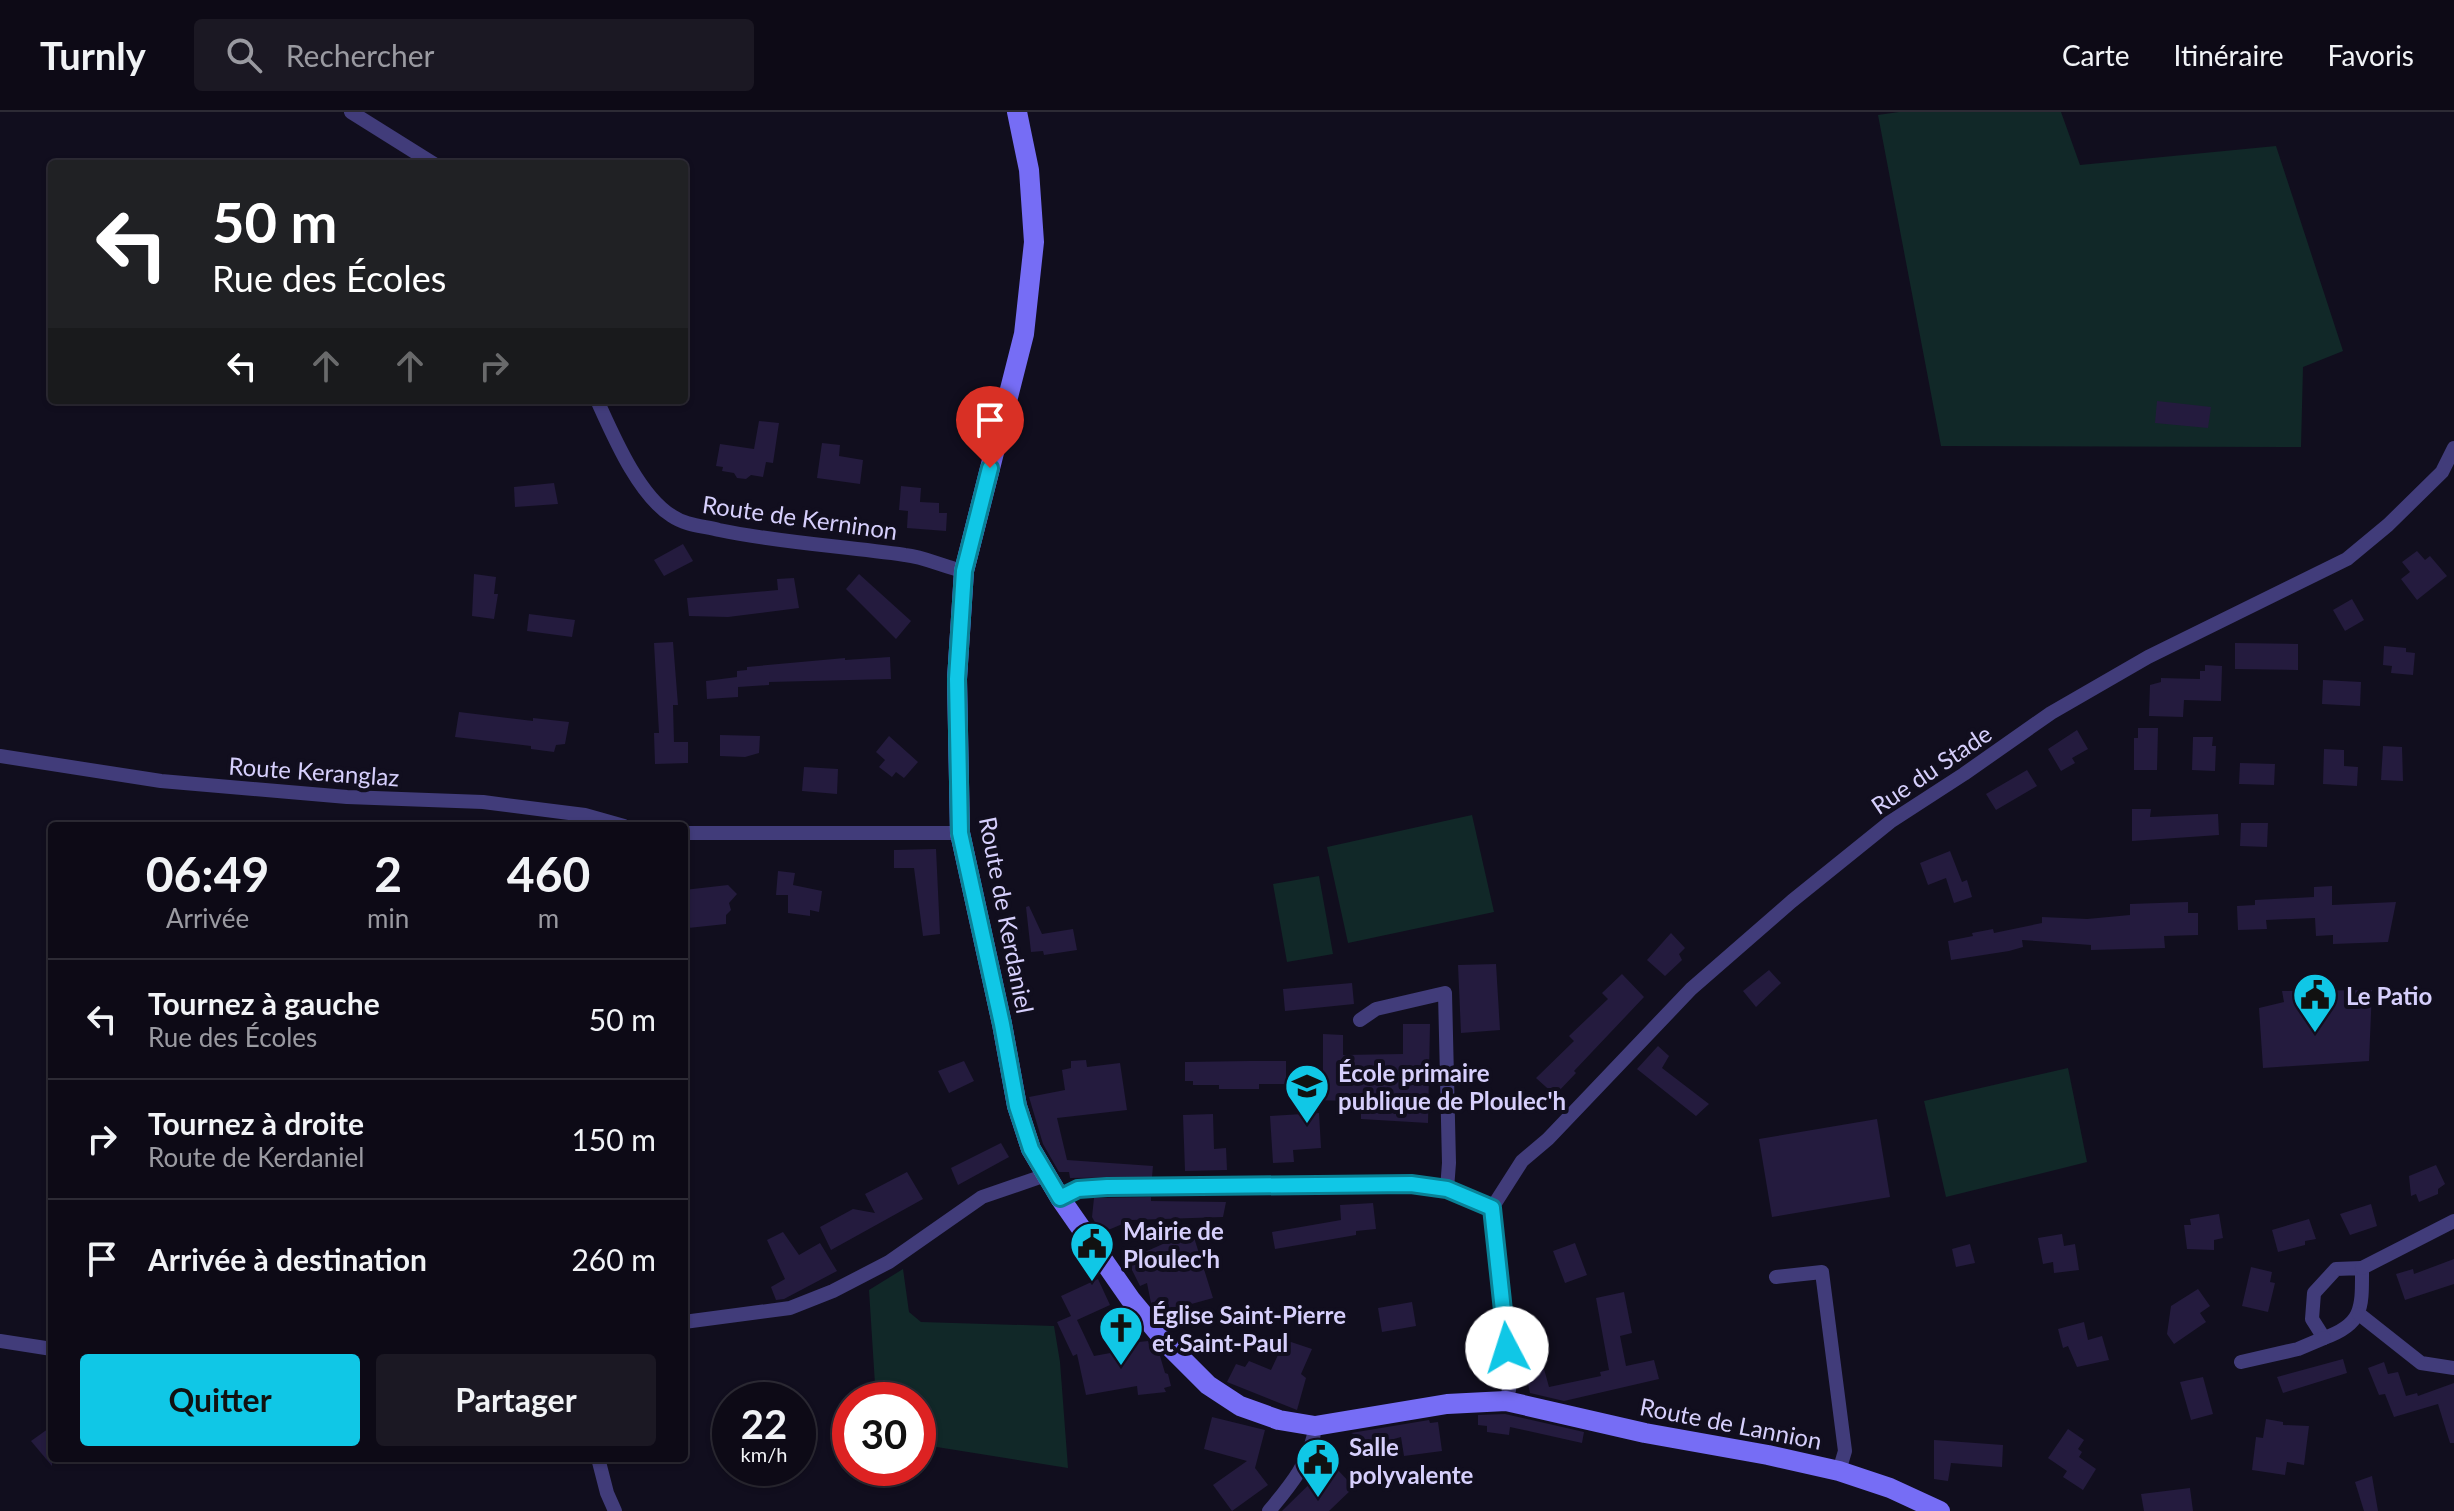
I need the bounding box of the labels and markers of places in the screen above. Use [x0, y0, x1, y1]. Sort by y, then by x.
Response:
pin [956, 386, 1024, 468]
public building icon: Le Patio [2291, 971, 2339, 1034]
place label: Le Patio [2346, 981, 2432, 1010]
place label: École primaire publique de Ploulec'h [1338, 1058, 1566, 1115]
school or university icon: École primaire publique de Ploulec'h [1283, 1062, 1331, 1125]
place label: Mairie de Ploulec'h [1123, 1216, 1224, 1273]
public building icon: Mairie de Ploulec'h [1068, 1220, 1116, 1283]
place label: Église Saint-Pierre et Saint-Paul [1152, 1300, 1346, 1357]
church icon: Église Saint-Pierre et Saint-Paul [1097, 1304, 1145, 1367]
place label: Salle polyvalente [1349, 1432, 1474, 1489]
public building icon: Salle polyvalente [1294, 1436, 1342, 1499]

